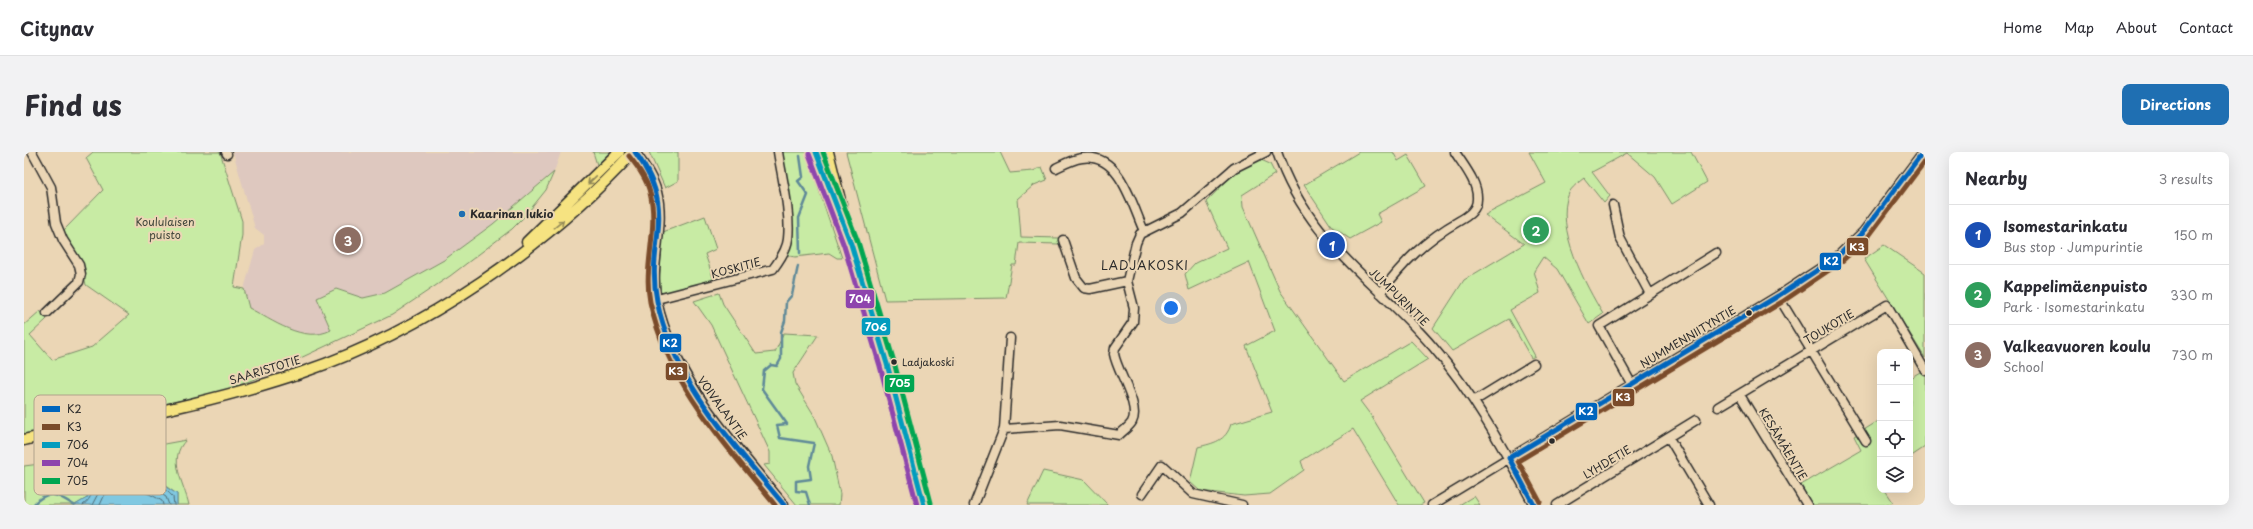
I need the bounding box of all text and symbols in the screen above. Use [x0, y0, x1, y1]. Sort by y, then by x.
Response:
text: Citynav [20, 14, 94, 42]
text: Home [2003, 17, 2042, 38]
text: Map [2064, 17, 2094, 38]
text: About [2116, 17, 2157, 38]
text: Contact [2179, 17, 2233, 38]
text: Find us [24, 83, 122, 126]
button: Directions [2122, 84, 2229, 125]
text: Nearby [1965, 165, 2027, 191]
text: 3 results [2159, 169, 2213, 188]
one-way arrow [587, 175, 597, 185]
place label: Kaarinan lukio [470, 205, 554, 222]
marker: Kaarinan lukio [457, 209, 467, 219]
park label: Koululaisen puisto [135, 213, 195, 243]
text: Isomestarinkatu [2003, 214, 2128, 237]
pin: 2 [1523, 215, 1549, 245]
one-way arrow [554, 219, 565, 228]
pin: 3 [335, 225, 361, 255]
text: 1 [1975, 225, 1981, 244]
text: 150 m [2174, 225, 2213, 244]
pin: 1 [1319, 230, 1345, 260]
line badge: K3 [1846, 237, 1869, 256]
text: Bus stop · Jumpurintie [2003, 237, 2143, 256]
text: K3 [1849, 238, 1865, 255]
line badge: K2 [1819, 252, 1842, 271]
text: K2 [1823, 252, 1839, 269]
street label: KOSKITIE [709, 253, 763, 282]
district label: LADJAKOSKI [1101, 256, 1189, 274]
street label: JUMPURINTIE [1366, 264, 1433, 330]
text: Kappelimäenpuisto [2003, 274, 2147, 297]
text: 2 [1973, 285, 1983, 304]
text: 330 m [2170, 285, 2213, 304]
line badge: 704 [845, 289, 875, 309]
text: 704 [849, 290, 871, 307]
text: Park · Isomestarinkatu [2003, 297, 2145, 316]
your location [1161, 298, 1181, 318]
street label: NUMMENNIITYNTIE [1637, 301, 1739, 372]
street label: TOUKOTIE [1800, 305, 1857, 348]
unlabelled marker [1744, 308, 1754, 318]
line badge: 706 [861, 317, 891, 336]
text: 706 [865, 318, 887, 335]
line badge: K2 [659, 333, 682, 353]
text: K2 [662, 334, 678, 351]
text: Valkeavuoren koulu [2003, 334, 2151, 357]
text: 3 [1974, 345, 1982, 364]
text: 730 m [2172, 345, 2213, 364]
map controls [1877, 349, 1913, 493]
button: + [1877, 349, 1913, 385]
street label: SAARISTOTIE [227, 350, 303, 388]
place label: Ladjakoski [902, 354, 954, 369]
marker: Ladjakoski [889, 357, 899, 367]
text: School [2003, 357, 2044, 376]
line badge: K3 [665, 362, 688, 381]
text: K3 [668, 362, 684, 379]
street label: VOIVALANTIE [693, 372, 751, 443]
line badge: 705 [884, 374, 915, 393]
text: 705 [889, 374, 911, 391]
button: − [1877, 385, 1913, 421]
line badge: K3 [1612, 388, 1635, 407]
text: K3 [1615, 388, 1631, 405]
legend [34, 395, 166, 495]
text: K2 [67, 400, 82, 417]
line badge: K2 [1575, 402, 1598, 421]
text: K2 [1578, 402, 1594, 419]
street label: KESÄMÄENTIE [1755, 404, 1812, 483]
text: K3 [67, 418, 82, 435]
button: locate [1877, 421, 1913, 457]
text: 706 [67, 436, 89, 453]
unlabelled marker [1547, 436, 1557, 446]
street label: LYHDETIE [1579, 440, 1634, 483]
text: 704 [67, 454, 88, 471]
button: layers [1877, 457, 1913, 493]
text: 705 [67, 472, 88, 489]

